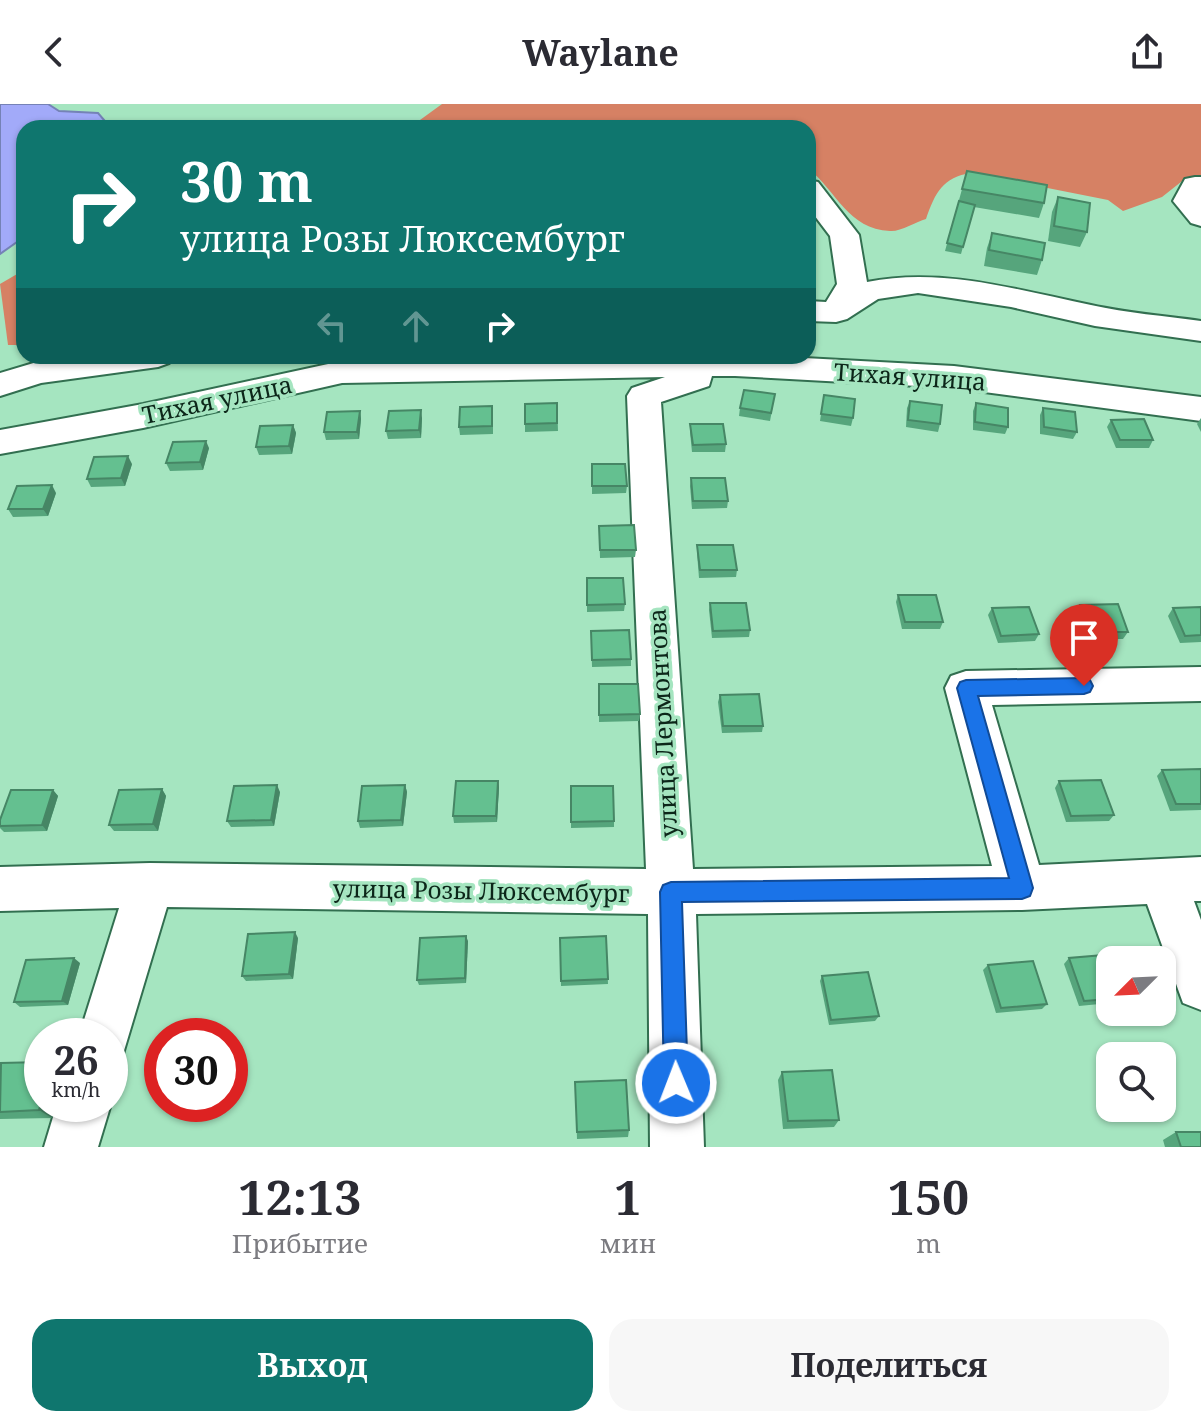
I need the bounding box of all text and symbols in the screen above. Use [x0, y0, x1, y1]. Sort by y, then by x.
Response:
text: Waylane [522, 28, 679, 77]
icon: back [32, 30, 76, 74]
icon: share [1125, 30, 1169, 74]
text: 30 m [180, 142, 313, 218]
icon: right [48, 152, 152, 256]
text: улица Розы Люксембург [180, 214, 625, 263]
icon: left [310, 304, 354, 348]
icon: ahead [394, 304, 438, 348]
icon: right [478, 304, 522, 348]
street label: Тихая улица [833, 354, 987, 398]
street label: Тихая улица [139, 367, 295, 431]
pin [1050, 604, 1118, 686]
street label: улица Лермонтова [640, 608, 684, 838]
icon: arrive [1062, 616, 1106, 660]
street label: улица Розы Люксембург [332, 871, 630, 909]
north arrow [1096, 946, 1176, 1026]
map controls [1096, 946, 1176, 1122]
speed limit sign: 30 [144, 1018, 248, 1122]
text: 26 [53, 1032, 99, 1087]
position arrow [634, 1041, 718, 1125]
button: search [1096, 1042, 1176, 1122]
text: km/h [51, 1076, 101, 1103]
text: 12:13 [238, 1164, 361, 1229]
text: 1 [614, 1164, 641, 1229]
text: 150 [888, 1164, 969, 1229]
text: Прибытие [232, 1225, 368, 1261]
text: мин [600, 1225, 656, 1261]
text: m [916, 1225, 941, 1261]
button: Выход [32, 1319, 593, 1411]
button: Поделиться [609, 1319, 1169, 1411]

